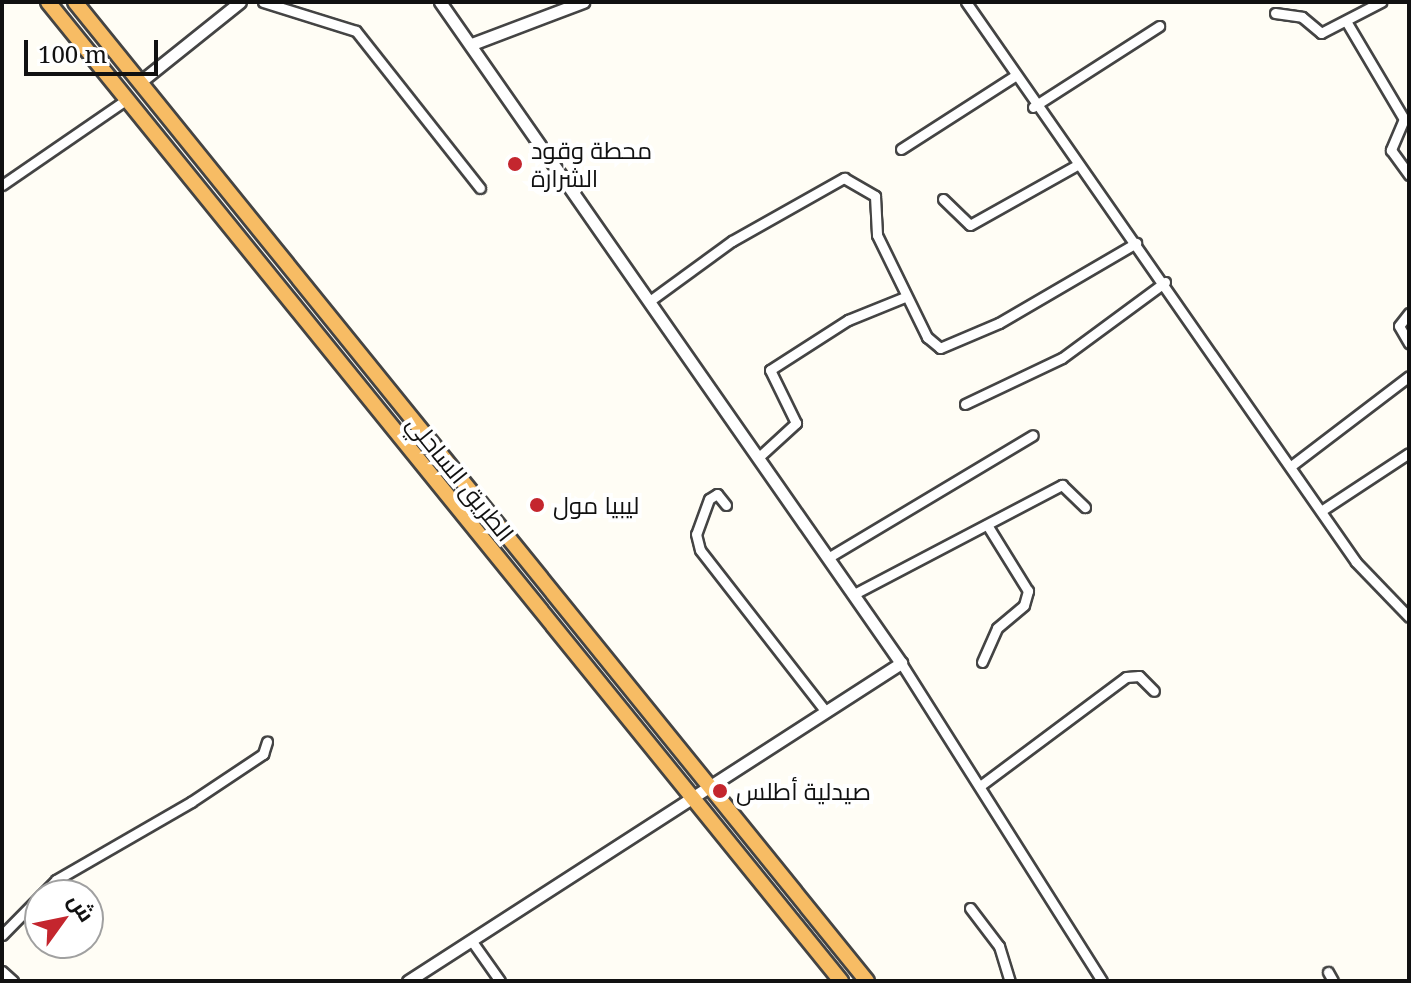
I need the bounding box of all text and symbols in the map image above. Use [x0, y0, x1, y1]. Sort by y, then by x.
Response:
scale bar [28, 24, 162, 74]
text: 100 m [38, 37, 107, 70]
place label: محطة وقود الشرارة [531, 136, 652, 192]
marker: محطة وقود الشرارة [506, 155, 524, 173]
street label: الطريق الساحلي [401, 409, 521, 547]
place label: ليبيا مول [553, 491, 639, 519]
marker: ليبيا مول [528, 496, 546, 514]
place label: صيدلية أطلس [736, 777, 871, 805]
marker: صيدلية أطلس [711, 782, 729, 800]
north arrow [24, 879, 104, 959]
text: ش [62, 887, 103, 927]

